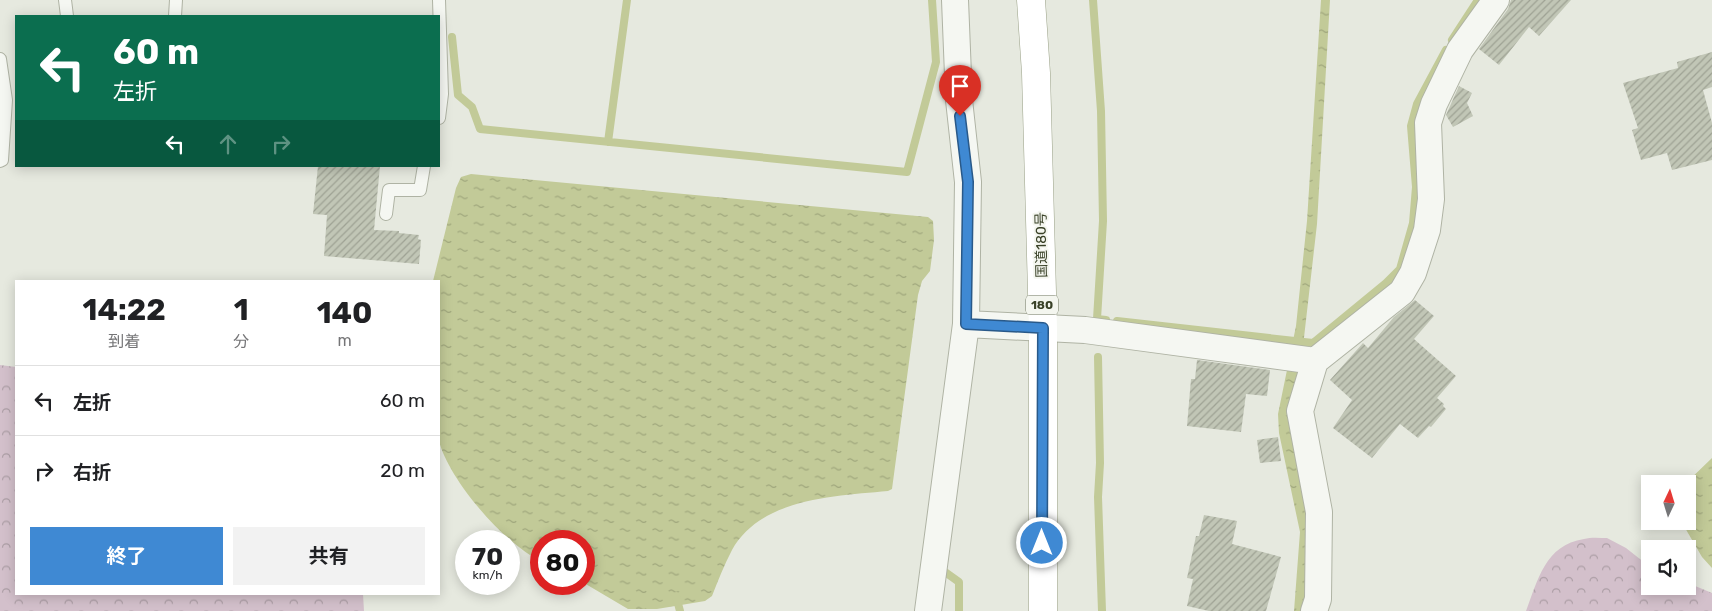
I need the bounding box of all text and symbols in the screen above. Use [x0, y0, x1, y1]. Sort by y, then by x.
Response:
text: 60 m [113, 31, 199, 73]
icon: left [30, 35, 95, 100]
pin [939, 65, 981, 116]
icon: arrive [946, 72, 974, 100]
text: 左折 [113, 78, 157, 105]
icon: left [161, 130, 189, 158]
icon: ahead [214, 130, 242, 158]
icon: right [267, 130, 295, 158]
street label: 国道180号 [1032, 212, 1051, 278]
text: 14:22 [83, 292, 166, 328]
text: 1 [234, 292, 249, 328]
text: 140 [317, 295, 373, 331]
road number: 180 [1026, 296, 1058, 314]
text: m [337, 331, 352, 350]
text: 到着 [108, 332, 140, 351]
text: 分 [233, 332, 249, 351]
icon: left [30, 387, 58, 415]
text: 60 m [380, 389, 425, 412]
text: 左折 [73, 391, 111, 414]
icon: right [30, 457, 58, 485]
text: 20 m [380, 459, 425, 482]
text: 右折 [73, 461, 111, 484]
north arrow [1641, 475, 1696, 530]
map controls [1641, 475, 1696, 595]
position arrow [1015, 516, 1067, 568]
button: 終了 [30, 527, 223, 585]
button: 共有 [233, 527, 425, 585]
speed limit sign: 80 [530, 530, 595, 595]
button: sound [1641, 540, 1696, 595]
text: 70 [472, 542, 503, 571]
text: km/h [473, 568, 502, 582]

